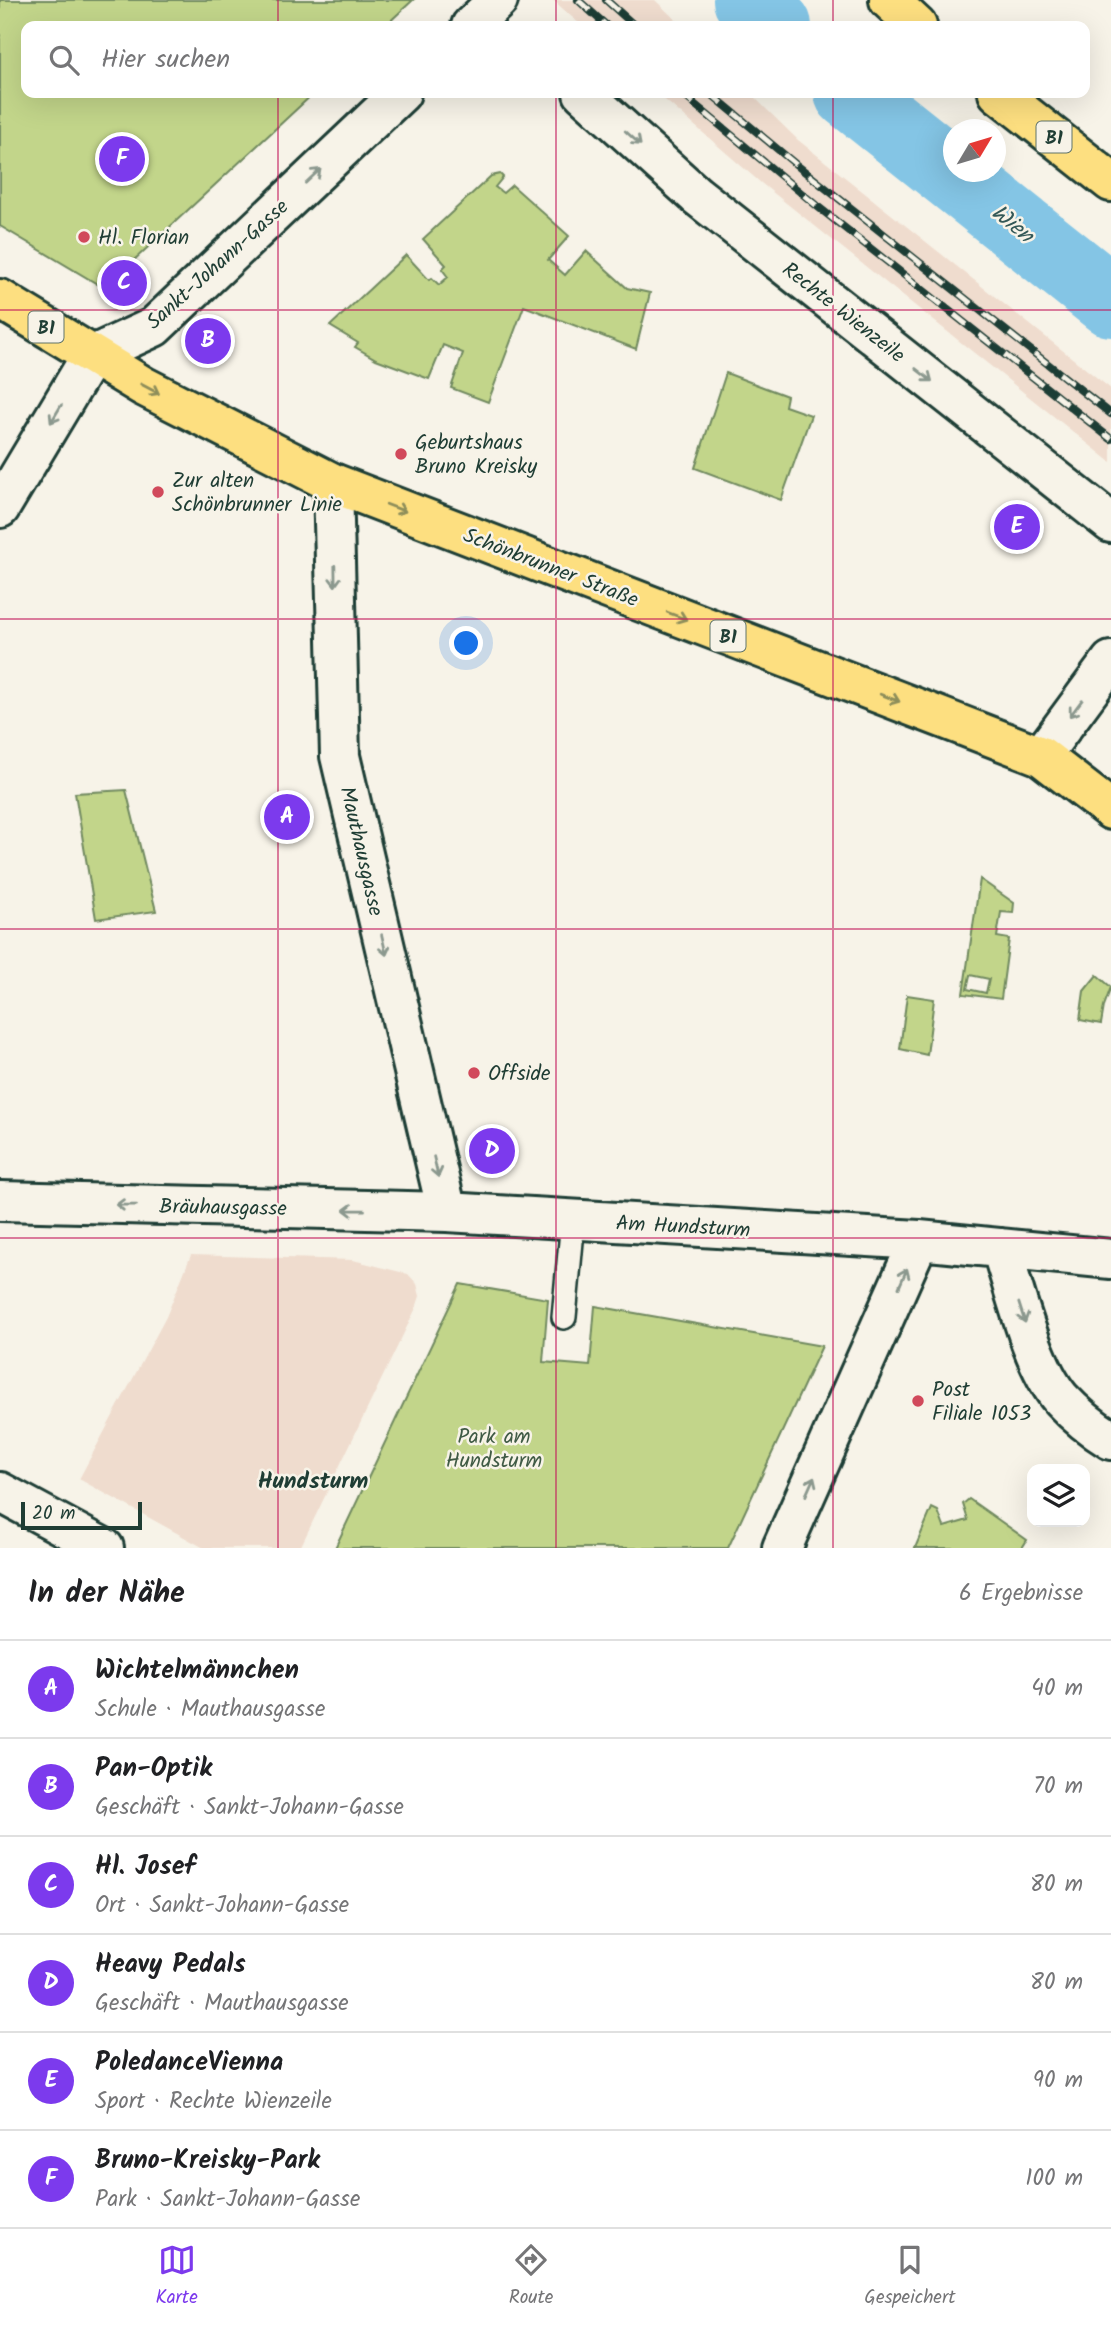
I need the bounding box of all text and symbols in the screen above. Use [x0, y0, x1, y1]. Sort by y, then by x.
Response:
search box [21, 21, 1090, 98]
text: Hier suchen [101, 39, 230, 81]
icon: search [45, 41, 83, 79]
north arrow [943, 119, 1006, 182]
road number: B1 [1036, 122, 1072, 153]
one-way arrow [624, 130, 642, 146]
pin: F [99, 133, 145, 185]
one-way arrow [304, 167, 321, 184]
street label: Sankt-Johann-Gasse [139, 191, 297, 338]
water label: Wien [983, 196, 1042, 254]
place label: Hl. Florian [98, 222, 189, 255]
marker: Hl. Florian [76, 229, 92, 245]
street label: Rechte Wienzeile [774, 254, 912, 372]
pin: C [101, 257, 147, 309]
road number: B1 [28, 312, 64, 342]
pin: B [185, 315, 231, 367]
one-way arrow [914, 367, 932, 382]
one-way arrow [139, 383, 160, 396]
one-way arrow [49, 404, 63, 424]
place label: Geburtshaus Bruno Kreisky [415, 427, 537, 484]
marker: Geburtshaus Bruno Kreisky [393, 446, 409, 462]
place label: Zur alten Schönbrunner Linie [172, 465, 342, 522]
marker: Zur alten Schönbrunner Linie [150, 484, 166, 500]
pin: E [994, 501, 1040, 553]
one-way arrow [385, 502, 407, 515]
street label: Schönbrunner Straße [458, 520, 643, 617]
one-way arrow [328, 564, 342, 587]
one-way arrow [666, 611, 688, 623]
road number: B1 [710, 621, 746, 652]
your location [449, 626, 483, 660]
one-way arrow [878, 692, 900, 705]
one-way arrow [1069, 699, 1084, 718]
street label: Mauthausgasse [330, 783, 392, 920]
pin: A [264, 791, 310, 843]
one-way arrow [378, 933, 391, 956]
place label: Offside [488, 1058, 551, 1091]
marker: Offside [466, 1065, 482, 1081]
pin: D [469, 1125, 515, 1177]
one-way arrow [430, 1155, 443, 1178]
street label: Bräuhausgasse [159, 1191, 288, 1226]
one-way arrow [115, 1198, 138, 1211]
one-way arrow [343, 1204, 366, 1217]
street label: Am Hundsturm [615, 1207, 751, 1247]
one-way arrow [897, 1268, 910, 1289]
one-way arrow [1017, 1301, 1029, 1323]
place label: Post Filiale 1053 [932, 1374, 1031, 1431]
marker: Post Filiale 1053 [910, 1393, 926, 1409]
park label: Park am Hundsturm [446, 1421, 542, 1478]
district label: Hundsturm [258, 1464, 369, 1500]
map controls [1027, 1464, 1090, 1527]
button: layers [1027, 1464, 1090, 1527]
one-way arrow [804, 1476, 817, 1497]
scale bar [21, 1499, 142, 1531]
text: 20 m [32, 1499, 75, 1529]
text: In der Nähe [28, 1570, 185, 1618]
text: 6 Ergebnisse [959, 1576, 1083, 1612]
text: Wichtelmännchen [95, 1650, 299, 1692]
text: A [44, 1671, 58, 1707]
text: 40 m [1031, 1671, 1083, 1707]
text: Schule · Mauthausgasse [95, 1692, 325, 1728]
text: Pan-Optik [95, 1748, 212, 1790]
text: B [44, 1769, 58, 1805]
text: 70 m [1033, 1769, 1083, 1805]
text: Geschäft · Sankt-Johann-Gasse [95, 1790, 404, 1826]
text: Hl. Josef [95, 1846, 196, 1888]
text: C [44, 1867, 58, 1903]
text: 80 m [1030, 1867, 1083, 1903]
text: Ort · Sankt-Johann-Gasse [95, 1888, 349, 1924]
text: Heavy Pedals [95, 1944, 246, 1986]
text: D [43, 1965, 59, 2001]
text: 80 m [1030, 1965, 1083, 2001]
text: Geschäft · Mauthausgasse [95, 1986, 349, 2022]
text: PoledanceVienna [95, 2042, 283, 2084]
text: E [45, 2063, 57, 2099]
text: 90 m [1033, 2063, 1083, 2099]
text: Sport · Rechte Wienzeile [95, 2084, 332, 2120]
text: Bruno-Kreisky-Park [95, 2140, 320, 2182]
text: F [45, 2161, 57, 2197]
text: 100 m [1025, 2161, 1083, 2197]
text: Park · Sankt-Johann-Gasse [95, 2182, 360, 2218]
tab: Karte [155, 2241, 198, 2313]
tab: Route [509, 2241, 553, 2313]
tab: Gespeichert [864, 2241, 956, 2313]

